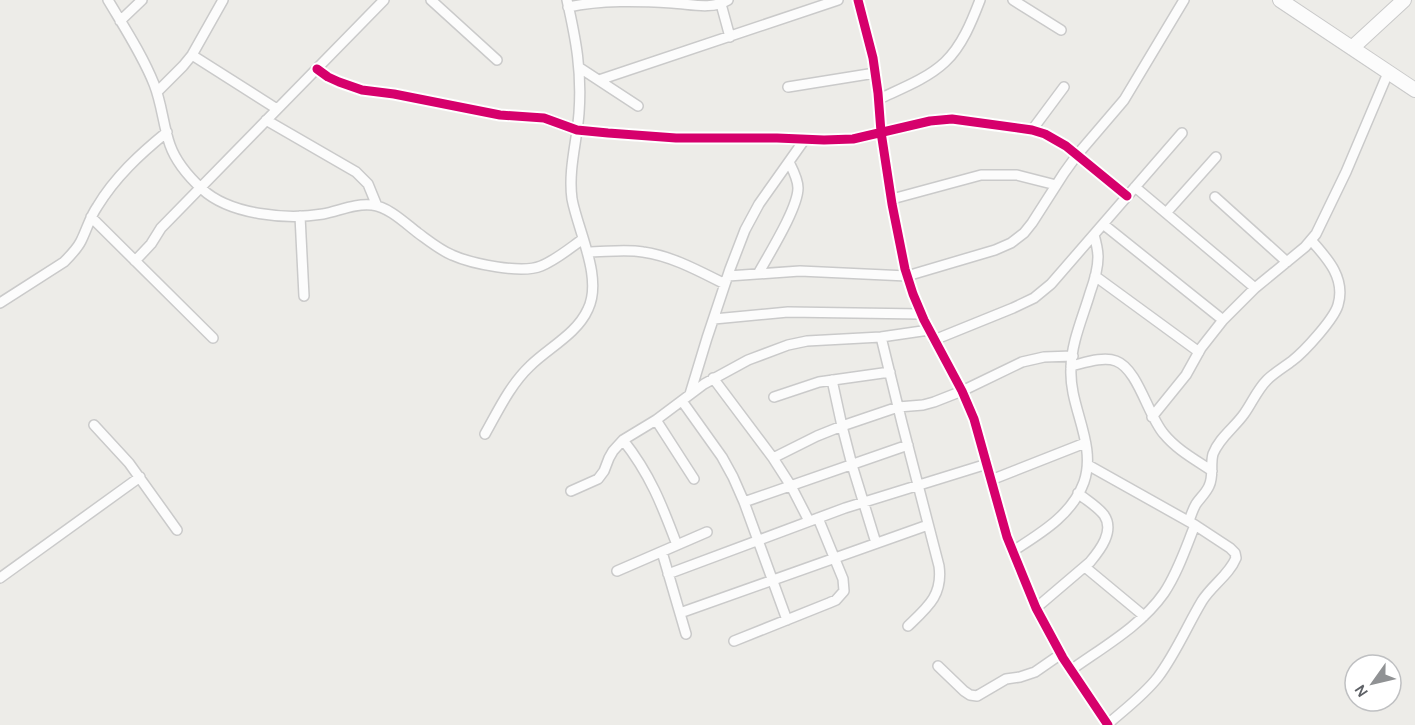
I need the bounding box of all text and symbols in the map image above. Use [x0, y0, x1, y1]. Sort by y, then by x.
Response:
north arrow [1343, 653, 1403, 713]
text: N [1350, 681, 1372, 701]

